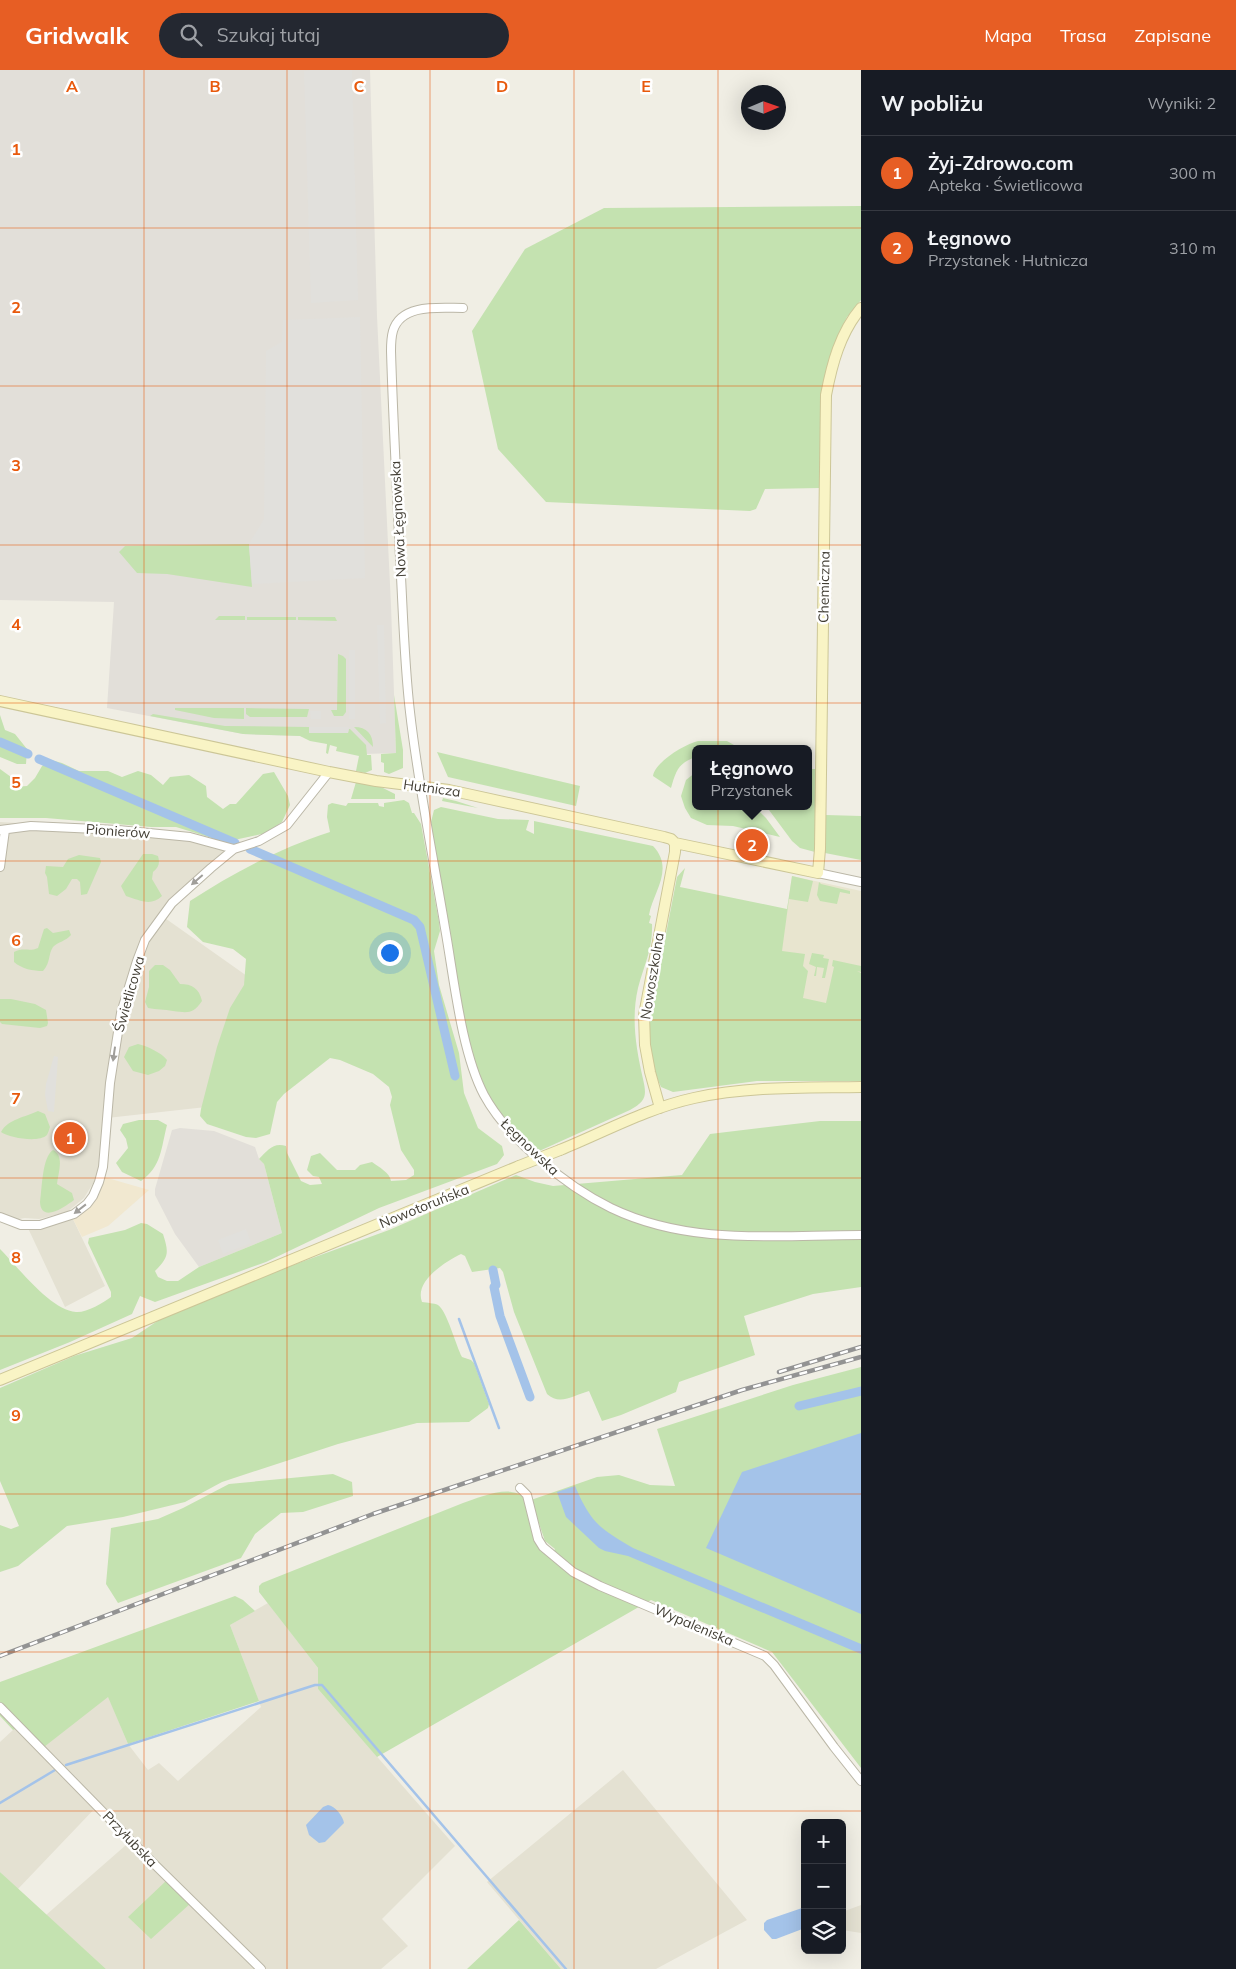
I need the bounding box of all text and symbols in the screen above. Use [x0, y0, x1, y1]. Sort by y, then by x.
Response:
search box [159, 13, 509, 58]
text: Gridwalk [25, 20, 129, 50]
icon: search [177, 21, 205, 49]
text: Szukaj tutaj [217, 23, 320, 47]
text: Mapa [984, 24, 1032, 47]
text: Trasa [1060, 24, 1107, 47]
text: Zapisane [1135, 24, 1211, 47]
text: A [66, 76, 78, 96]
text: B [209, 76, 221, 96]
text: C [354, 76, 365, 96]
text: D [496, 76, 508, 96]
text: E [641, 76, 651, 96]
north arrow [741, 85, 786, 130]
text: W pobliżu [881, 90, 983, 116]
text: Wyniki: 2 [1147, 93, 1216, 113]
text: 1 [11, 139, 21, 159]
text: Żyj-Zdrowo.com [928, 151, 1074, 175]
text: 1 [892, 163, 902, 183]
text: 300 m [1169, 163, 1216, 183]
text: Apteka · Świetlicowa [928, 175, 1083, 195]
text: Łęgnowo [928, 226, 1011, 250]
text: 2 [892, 238, 902, 258]
text: 310 m [1169, 238, 1216, 258]
text: Przystanek · Hutnicza [928, 250, 1088, 270]
text: 2 [11, 297, 21, 317]
text: 3 [11, 455, 21, 475]
street label: Nowa Łęgnowska [386, 460, 410, 578]
street label: Chemiczna [814, 551, 834, 623]
text: 4 [11, 614, 21, 634]
popup [692, 745, 812, 810]
text: Łęgnowo [710, 756, 794, 780]
text: 5 [11, 772, 21, 792]
street label: Hutnicza [402, 775, 462, 801]
text: Przystanek [710, 780, 792, 800]
street label: Pionierów [85, 820, 151, 842]
pin: 2 [736, 826, 768, 864]
one-way arrow [190, 875, 203, 886]
text: 6 [11, 930, 21, 950]
street label: Nowoszkolna [636, 931, 668, 1021]
your location [377, 940, 403, 966]
street label: Świetlicowa [110, 954, 148, 1034]
one-way arrow [110, 1046, 118, 1062]
text: 7 [11, 1088, 21, 1108]
street label: Łęgnowska [496, 1114, 563, 1179]
pin: 1 [54, 1119, 86, 1157]
street label: Nowotoruńska [377, 1180, 471, 1232]
one-way arrow [74, 1203, 87, 1214]
text: 8 [11, 1247, 21, 1267]
text: 9 [11, 1405, 21, 1425]
street label: Wypaleniska [652, 1600, 736, 1650]
street label: Przyłubska [99, 1807, 161, 1871]
map controls [801, 1819, 846, 1954]
button: + [801, 1819, 846, 1864]
button: − [801, 1864, 846, 1909]
button: layers [801, 1909, 846, 1954]

